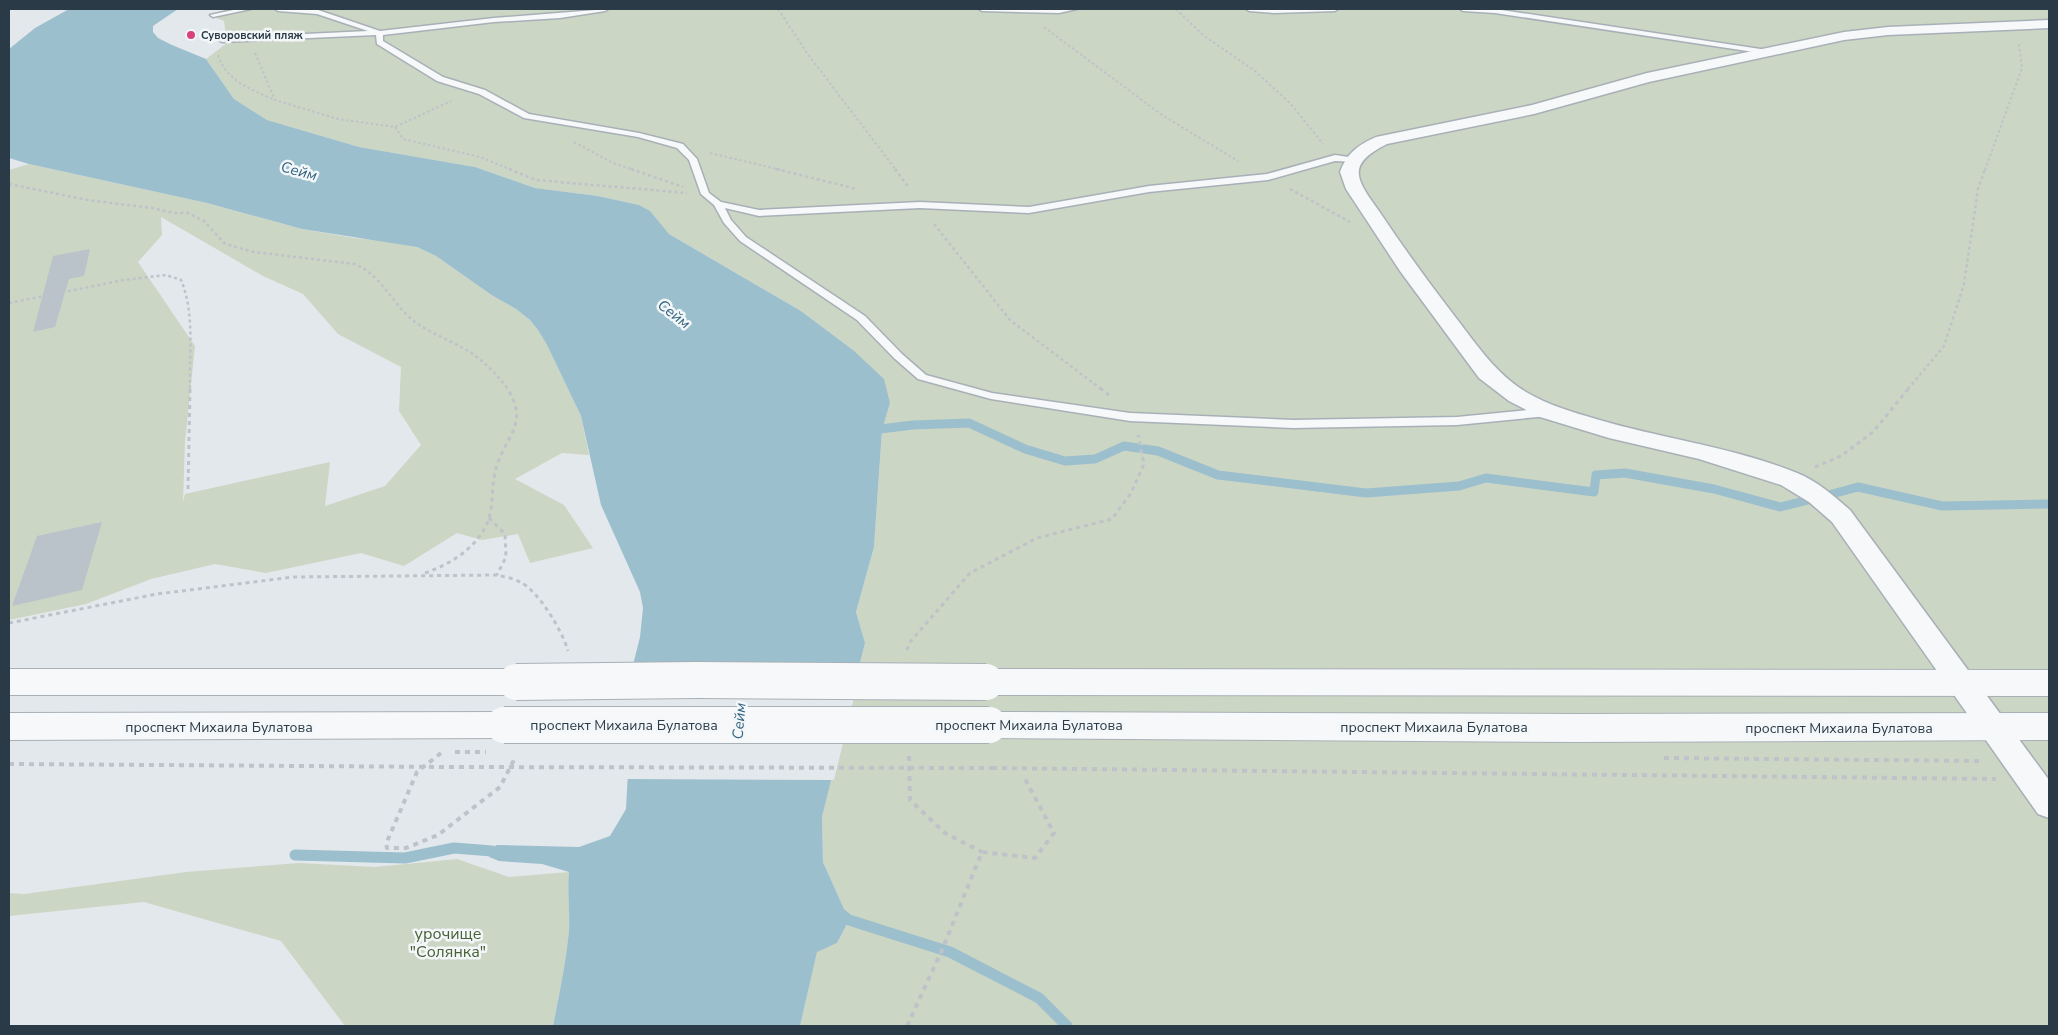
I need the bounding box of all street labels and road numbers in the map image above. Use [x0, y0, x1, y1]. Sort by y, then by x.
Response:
street label: проспект Михаила Булатова [530, 716, 718, 735]
street label: проспект Михаила Булатова [935, 716, 1123, 735]
street label: проспект Михаила Булатова [125, 718, 313, 737]
street label: проспект Михаила Булатова [1340, 718, 1528, 737]
street label: проспект Михаила Булатова [1745, 719, 1933, 738]

